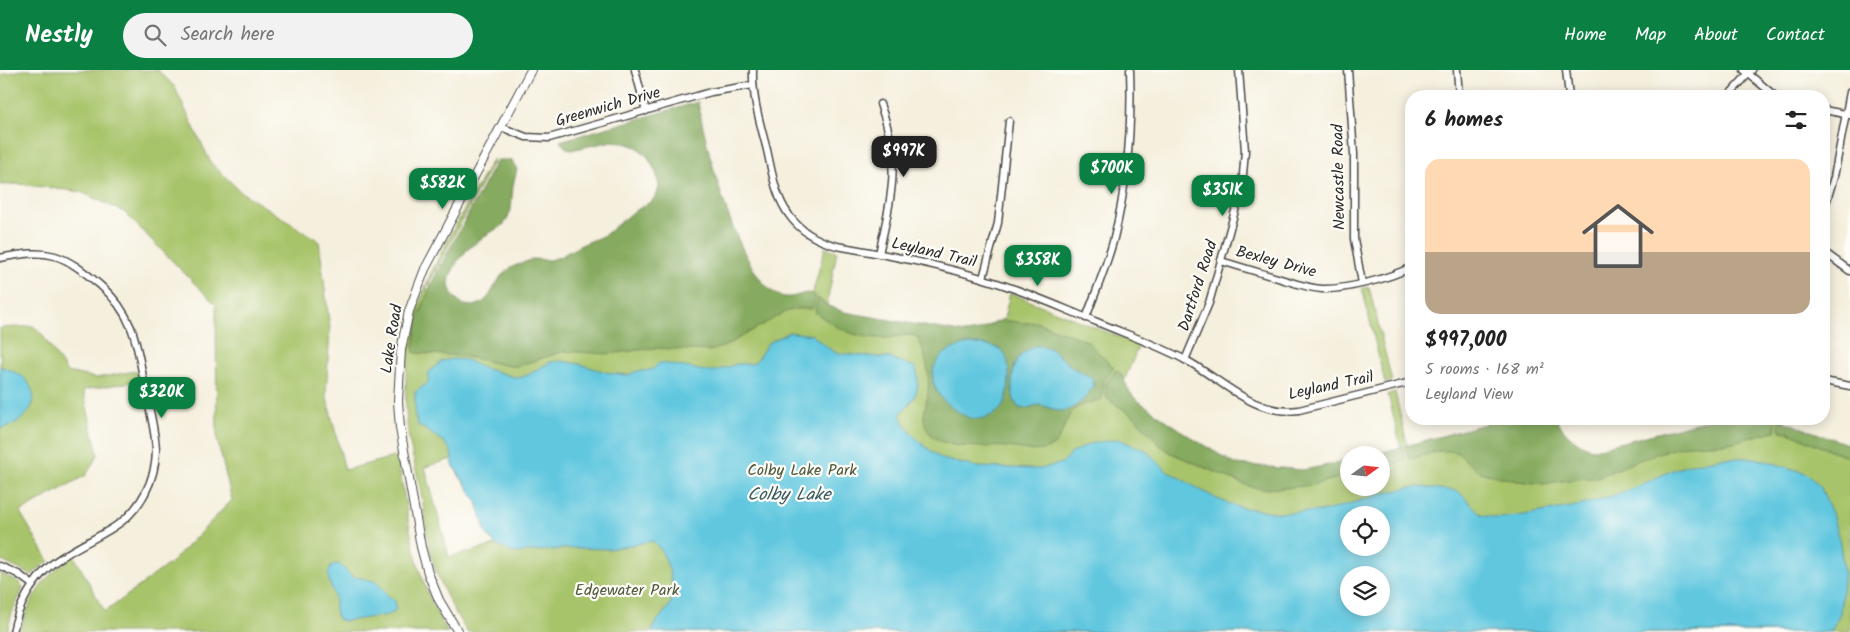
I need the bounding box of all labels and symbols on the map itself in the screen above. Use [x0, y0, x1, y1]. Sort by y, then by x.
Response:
street label: Greenwich Drive [553, 80, 663, 134]
street label: Newcastle Road [1326, 123, 1352, 230]
pin: $997K [869, 136, 939, 178]
pin: $700K [1077, 152, 1147, 195]
pin: $582K [408, 168, 478, 210]
pin: $351K [1188, 174, 1258, 217]
street label: Leyland Trail [889, 231, 979, 275]
street label: Dartford Road [1172, 236, 1225, 335]
street label: Bexley Drive [1233, 239, 1319, 285]
pin: $358K [1003, 244, 1073, 287]
street label: Lake Road [374, 302, 410, 375]
street label: Leyland Trail [1286, 365, 1376, 407]
pin: $320K [127, 376, 197, 419]
north arrow [1340, 446, 1390, 496]
park label: Colby Lake Park [747, 458, 857, 483]
water label: Colby Lake [747, 481, 833, 510]
park label: Edgewater Park [575, 578, 680, 603]

